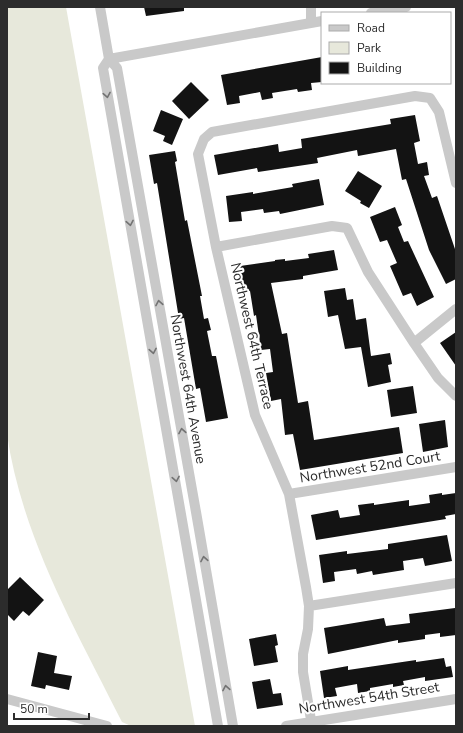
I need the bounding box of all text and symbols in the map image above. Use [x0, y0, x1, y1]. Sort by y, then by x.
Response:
legend [321, 12, 451, 84]
text: Road [357, 20, 385, 36]
text: Park [357, 40, 382, 56]
text: Building [357, 60, 402, 76]
one-way arrow [103, 92, 111, 99]
one-way arrow [126, 220, 134, 227]
street label: Northwest 64th Terrace [226, 261, 278, 411]
one-way arrow [155, 300, 164, 306]
street label: Northwest 64th Avenue [165, 313, 211, 465]
one-way arrow [148, 348, 157, 355]
one-way arrow [178, 428, 187, 434]
street label: Northwest 52nd Court [298, 446, 442, 487]
one-way arrow [171, 476, 180, 482]
one-way arrow [200, 556, 209, 562]
street label: Northwest 54th Street [297, 677, 441, 718]
one-way arrow [222, 684, 231, 691]
scale bar [14, 695, 89, 721]
text: 50 m [20, 701, 48, 717]

